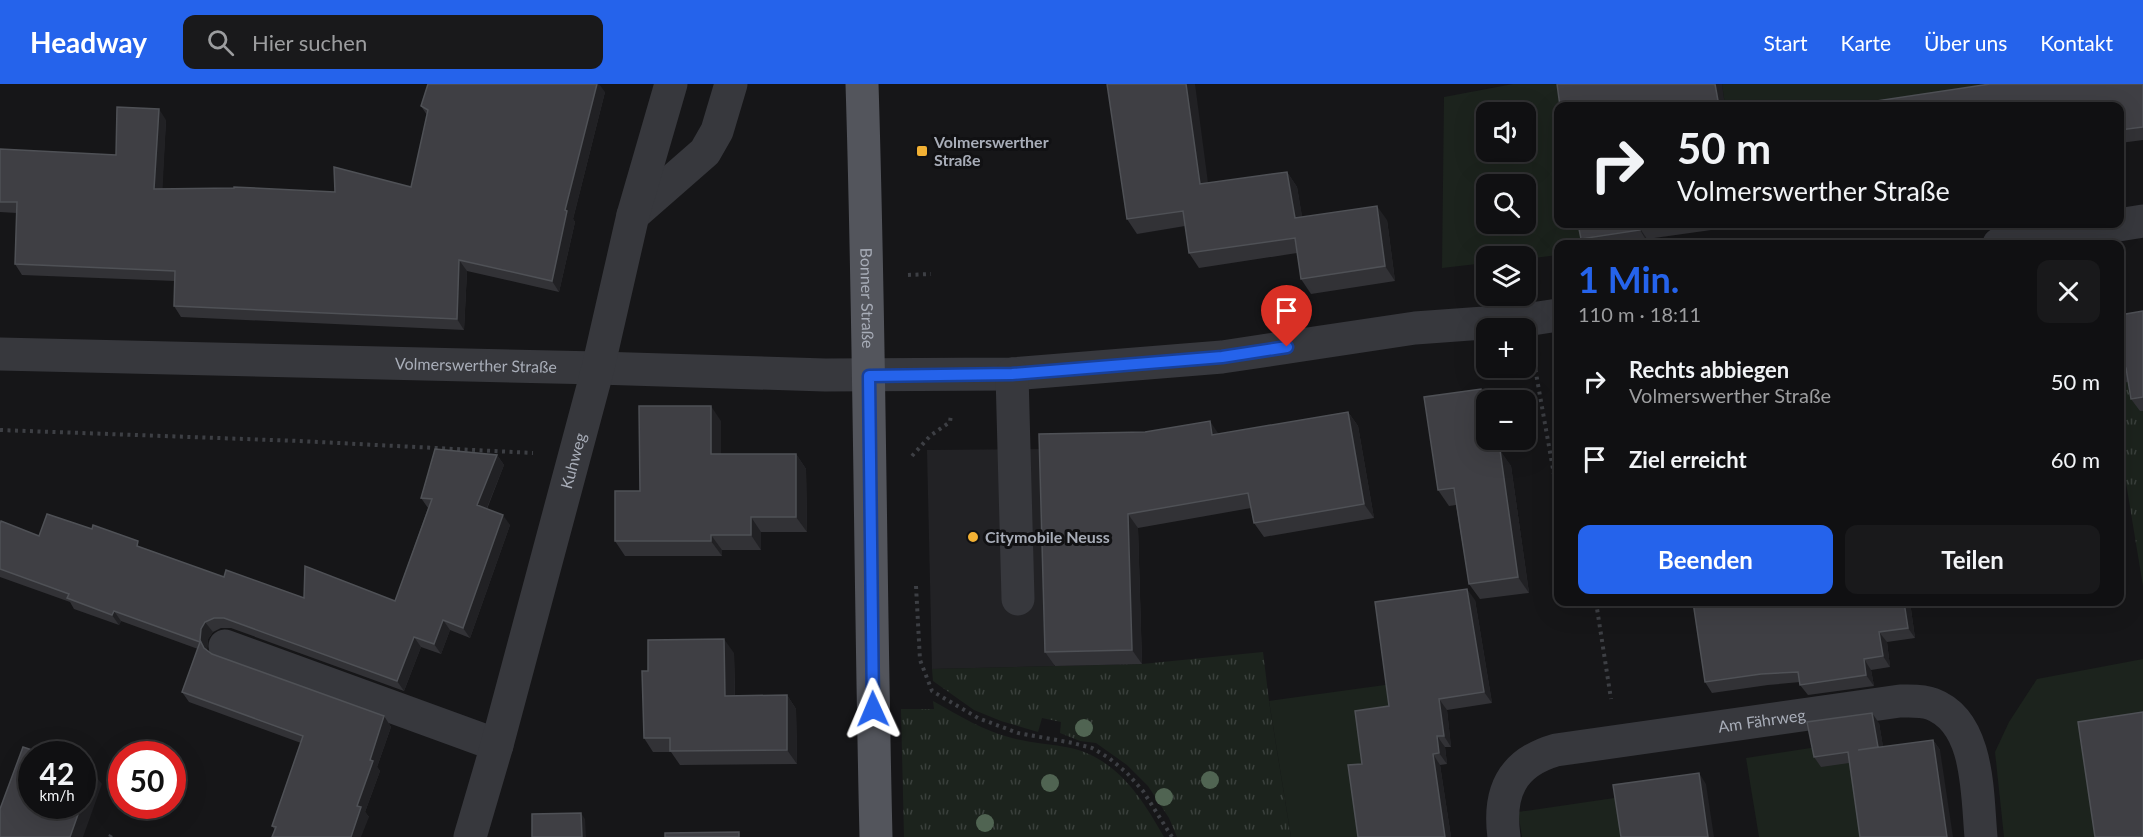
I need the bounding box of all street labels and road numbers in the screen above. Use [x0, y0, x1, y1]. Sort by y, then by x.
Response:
street label: Bonner Straße [857, 247, 878, 348]
street label: Volmerswerther Straße [395, 353, 557, 376]
street label: Kuhweg [556, 431, 589, 491]
street label: Am Fährweg [1717, 705, 1807, 736]

